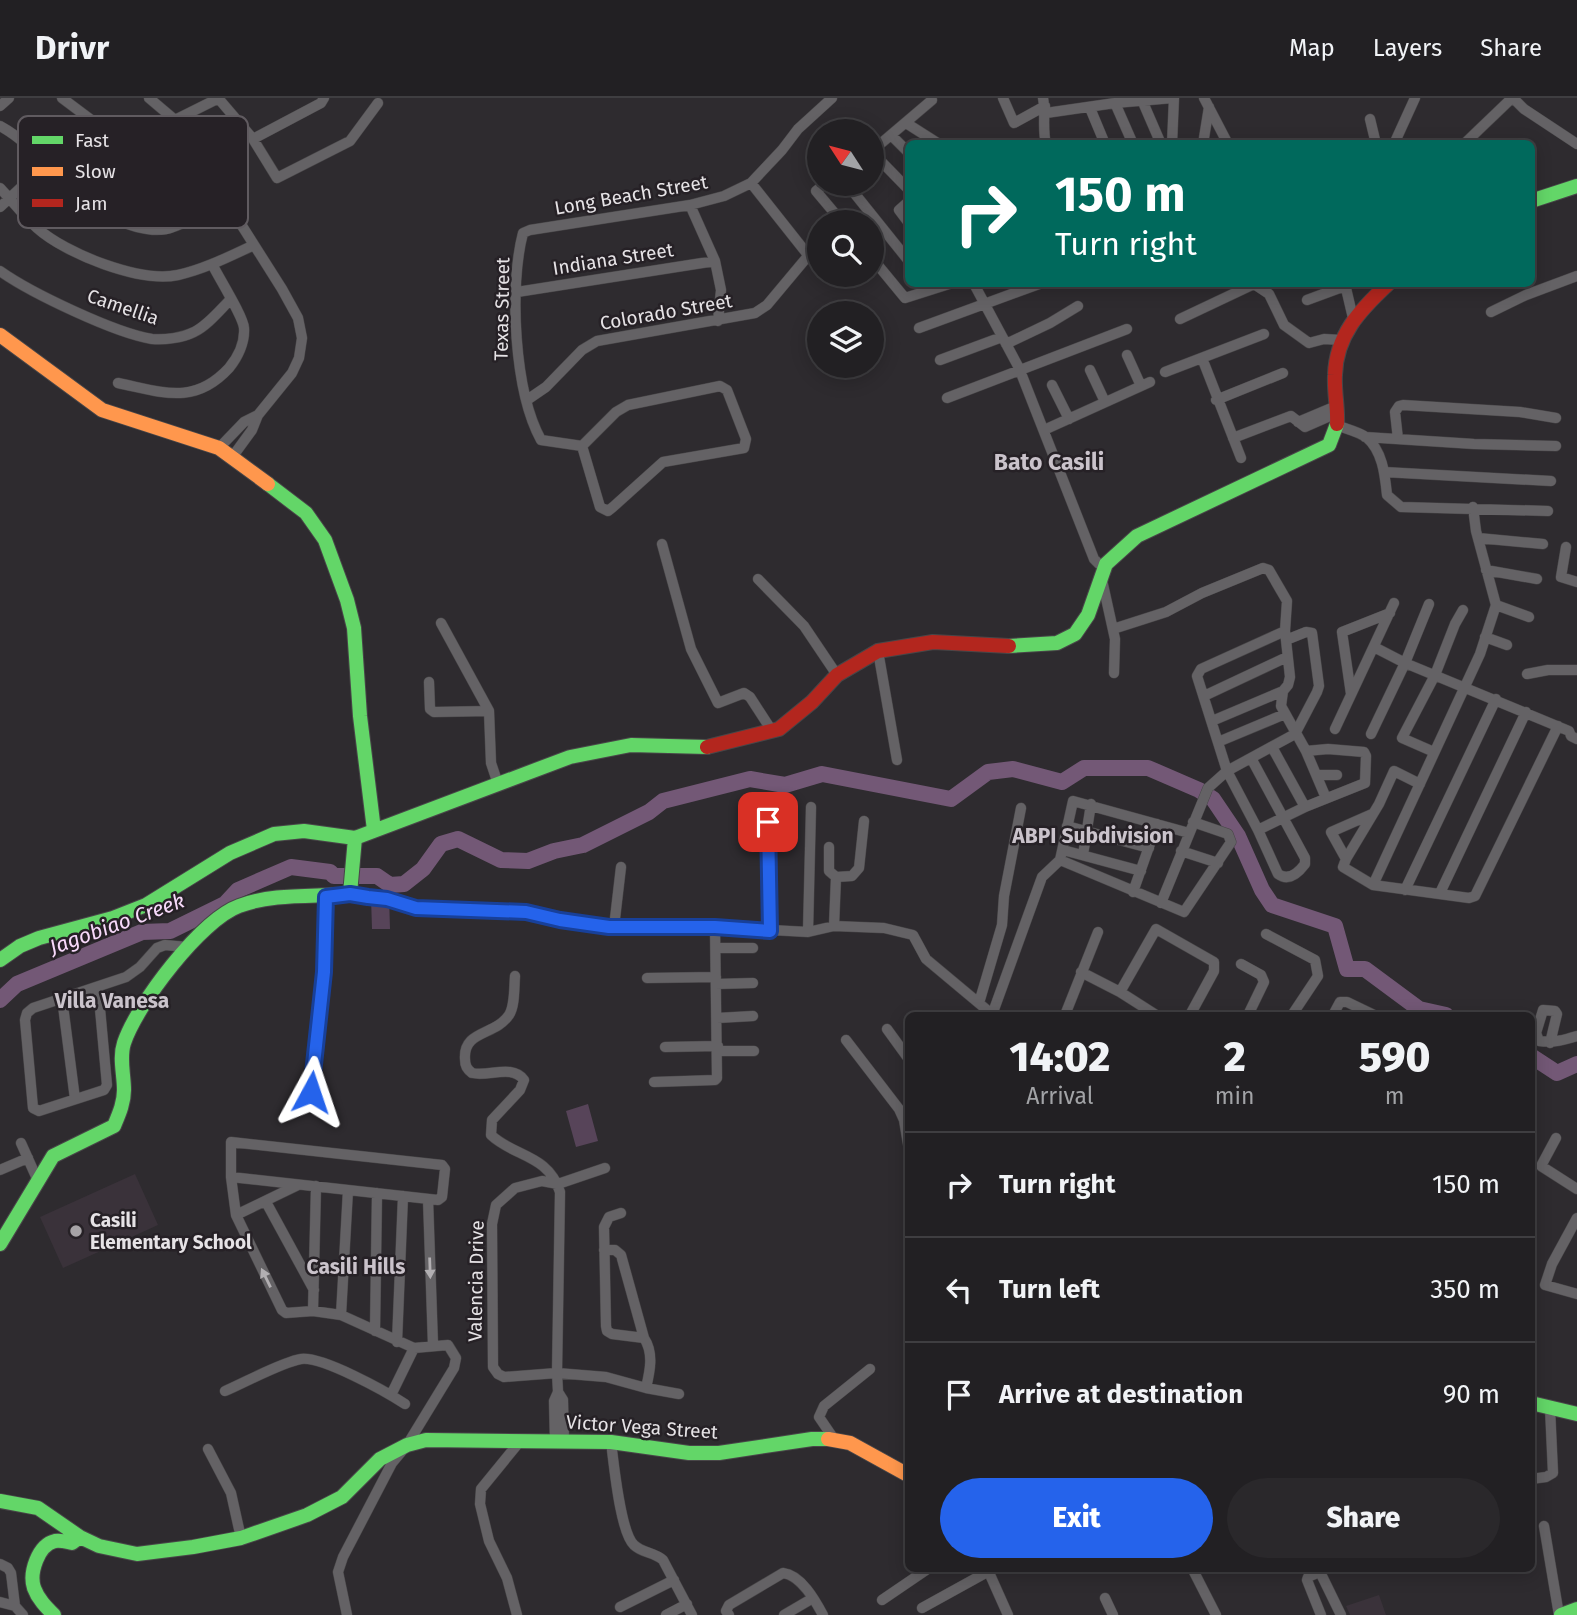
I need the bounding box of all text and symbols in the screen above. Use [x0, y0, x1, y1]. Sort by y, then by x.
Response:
text: Drivr [35, 28, 109, 68]
text: Map [1289, 34, 1335, 62]
text: Layers [1373, 34, 1442, 62]
text: Share [1480, 34, 1542, 62]
legend [18, 116, 248, 228]
north arrow [807, 119, 884, 196]
map controls [807, 119, 884, 378]
text: Fast [75, 129, 109, 152]
text: Slow [75, 160, 116, 183]
text: 150 m [1055, 165, 1186, 224]
icon: right [940, 168, 1031, 259]
street label: Long Beach Street [553, 170, 709, 220]
text: Jam [75, 192, 107, 215]
button: search [807, 210, 884, 287]
text: Turn right [1055, 225, 1197, 263]
street label: Indiana Street [551, 238, 675, 280]
street label: Texas Street [490, 257, 514, 361]
street label: Camellia [84, 284, 162, 330]
street label: Colorado Street [598, 289, 734, 335]
button: layers [807, 301, 884, 378]
district label: Bato Casili [994, 448, 1104, 476]
pin [738, 792, 798, 852]
icon: arrive [749, 803, 787, 841]
district label: ABPI Subdivision [1011, 823, 1174, 849]
water label: Jagobiao Creek [45, 888, 188, 961]
district label: Villa Vanesa [54, 988, 169, 1014]
text: 14:02 [1010, 1032, 1110, 1082]
text: 2 [1224, 1032, 1246, 1082]
text: 590 [1359, 1032, 1430, 1082]
position arrow [274, 1055, 348, 1129]
text: Arrival [1026, 1082, 1094, 1110]
text: min [1215, 1082, 1255, 1110]
text: m [1385, 1082, 1405, 1110]
icon: right [940, 1166, 978, 1204]
text: Turn right [999, 1169, 1116, 1200]
text: 150 m [1432, 1169, 1500, 1200]
place label: Casili Elementary School [90, 1209, 252, 1254]
street label: Valencia Drive [463, 1220, 489, 1342]
marker: Casili Elementary School [68, 1223, 84, 1239]
district label: Casili Hills [307, 1254, 405, 1280]
one-way arrow [425, 1257, 436, 1279]
one-way arrow [260, 1268, 272, 1288]
icon: left [940, 1271, 978, 1309]
text: Turn left [999, 1274, 1100, 1305]
text: 350 m [1430, 1274, 1500, 1305]
icon: arrive [940, 1376, 978, 1414]
text: Arrive at destination [999, 1379, 1243, 1410]
text: 90 m [1443, 1379, 1500, 1410]
street label: Victor Vega Street [565, 1410, 719, 1444]
button: Exit [940, 1478, 1213, 1558]
button: Share [1227, 1478, 1500, 1558]

